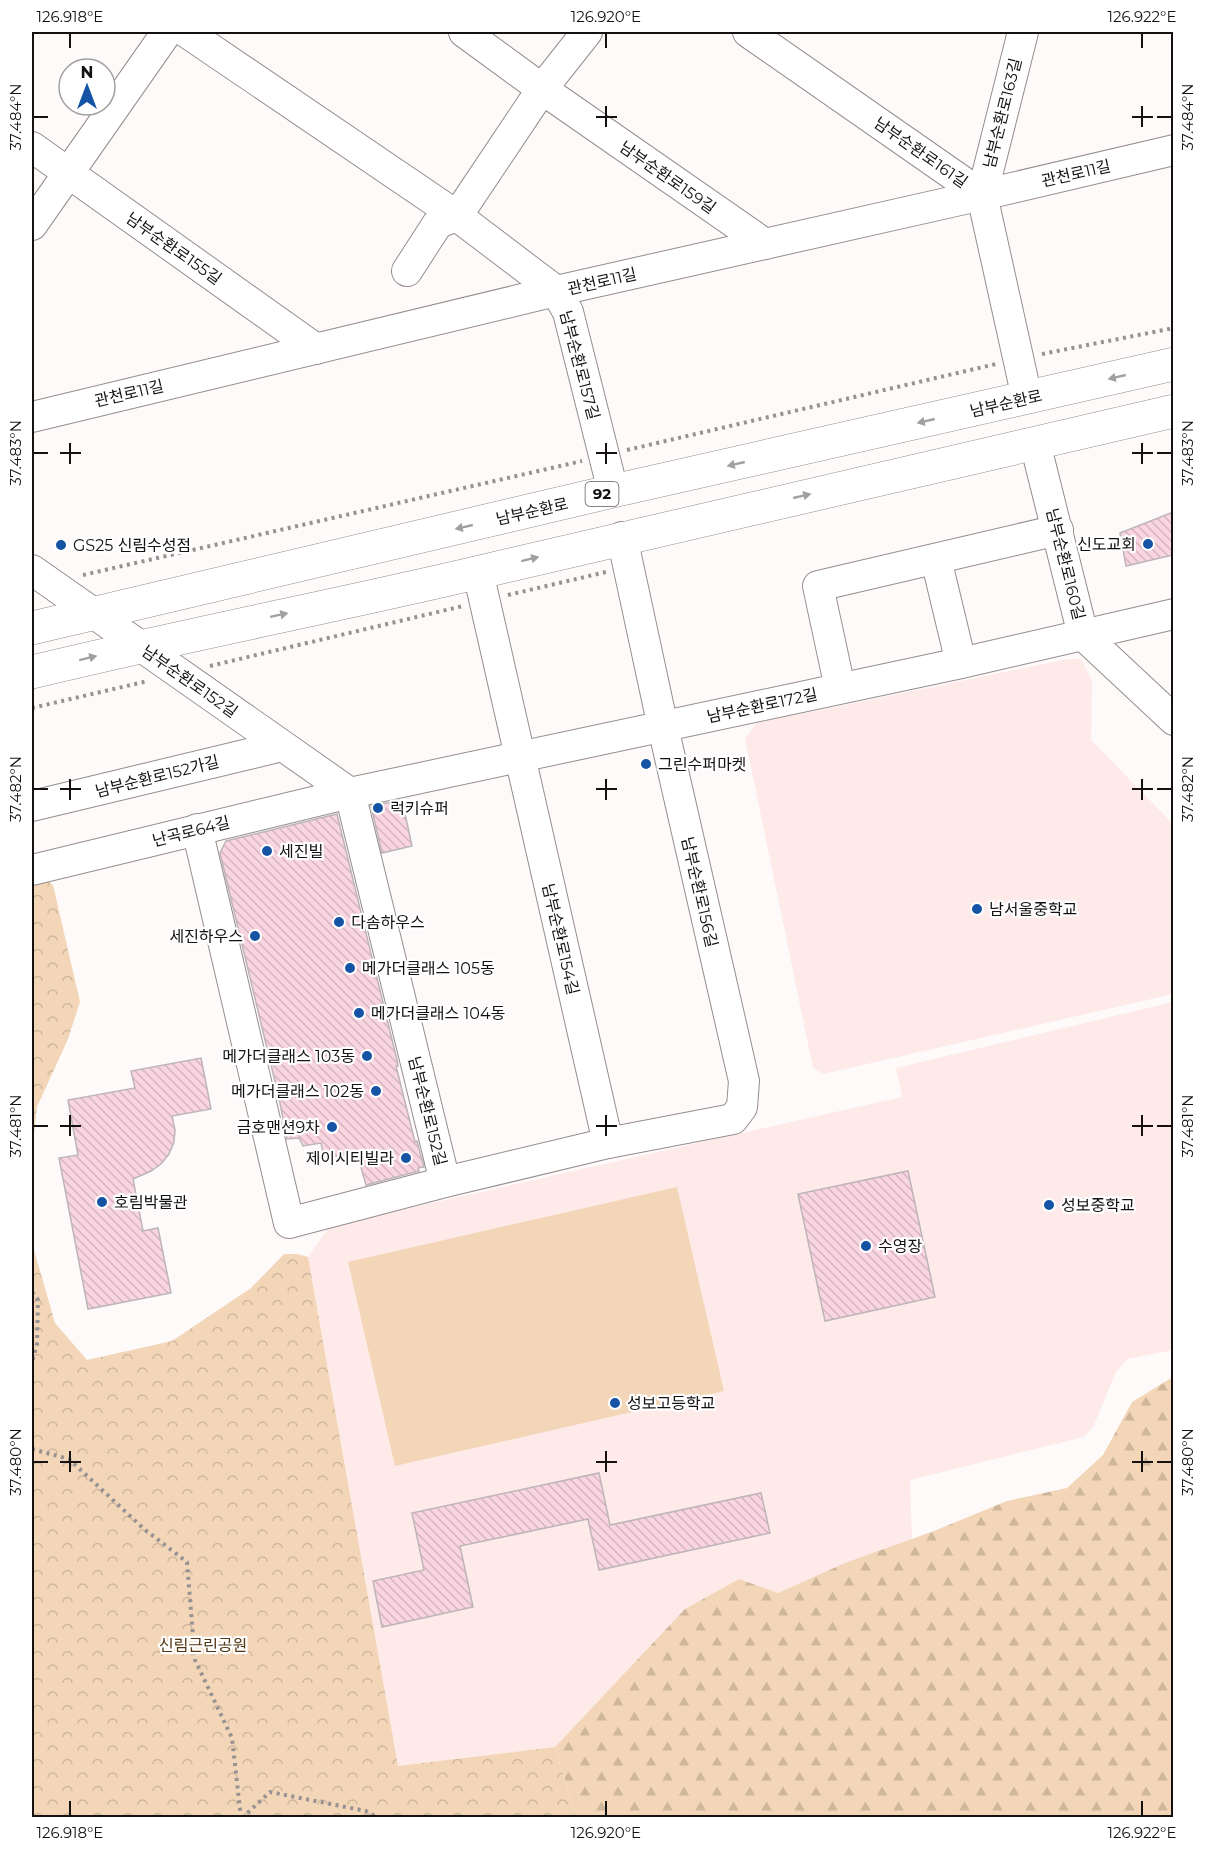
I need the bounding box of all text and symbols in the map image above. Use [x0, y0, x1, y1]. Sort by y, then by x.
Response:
text: 126.918°E [37, 7, 103, 26]
text: 126.920°E [571, 7, 641, 26]
text: 126.922°E [1108, 7, 1176, 26]
street label: 남부순환로163길 [980, 56, 1025, 170]
north arrow [57, 57, 117, 117]
text: N [81, 63, 93, 82]
text: 37.484°N [6, 84, 25, 150]
text: 37.484°N [1178, 84, 1197, 150]
street label: 남부순환로161길 [870, 113, 971, 192]
street label: 남부순환로159길 [616, 137, 719, 218]
street label: 관천로11길 [1040, 156, 1113, 191]
street label: 남부순환로155길 [122, 208, 225, 288]
street label: 관천로11길 [566, 264, 639, 299]
street label: 남부순환로157길 [556, 308, 603, 422]
one-way arrow [1107, 373, 1126, 383]
street label: 관천로11길 [93, 376, 166, 411]
street label: 남부순환로 [968, 386, 1044, 421]
one-way arrow [917, 416, 936, 426]
text: 37.483°N [6, 420, 25, 486]
text: 37.483°N [1178, 420, 1197, 486]
one-way arrow [727, 459, 745, 469]
road number: 92 [586, 482, 618, 506]
one-way arrow [793, 491, 812, 500]
street label: 남부순환로 [494, 494, 570, 529]
street label: 남부순환로160길 [1042, 506, 1089, 622]
one-way arrow [455, 522, 474, 532]
place label: 신도교회 [1077, 535, 1136, 554]
place label: GS25 신림수성점 [73, 536, 191, 555]
marker: 신도교회 [1141, 537, 1155, 551]
marker: GS25 신림수성점 [54, 538, 68, 552]
one-way arrow [521, 554, 540, 564]
one-way arrow [269, 610, 288, 620]
street label: 남부순환로152길 [138, 641, 241, 721]
one-way arrow [79, 653, 98, 662]
street label: 남부순환로172길 [705, 684, 819, 726]
street label: 남부순환로152가길 [93, 752, 221, 801]
place label: 그린수퍼마켓 [658, 755, 746, 774]
text: 37.482°N [6, 756, 25, 822]
text: 37.482°N [1178, 756, 1197, 822]
marker: 그린수퍼마켓 [639, 757, 653, 771]
place label: 럭키슈퍼 [390, 799, 449, 818]
marker: 럭키슈퍼 [371, 801, 385, 815]
street label: 난곡로64길 [150, 813, 232, 850]
street label: 남부순환로156길 [678, 835, 721, 949]
place label: 세진빌 [279, 842, 323, 861]
marker: 세진빌 [260, 844, 274, 858]
street label: 남부순환로154길 [538, 882, 583, 997]
place label: 남서울중학교 [989, 900, 1077, 919]
marker: 남서울중학교 [970, 902, 984, 916]
place label: 다솜하우스 [351, 913, 425, 932]
marker: 다솜하우스 [332, 915, 346, 929]
place label: 세진하우스 [169, 927, 243, 946]
marker: 세진하우스 [248, 929, 262, 943]
place label: 메가더클래스 105동 [362, 959, 495, 978]
marker: 메가더클래스 105동 [343, 961, 357, 975]
place label: 메가더클래스 104동 [371, 1004, 505, 1023]
marker: 메가더클래스 104동 [352, 1006, 366, 1020]
place label: 메가더클래스 103동 [223, 1047, 355, 1066]
marker: 메가더클래스 103동 [360, 1049, 374, 1063]
street label: 남부순환로152길 [405, 1054, 450, 1168]
place label: 메가더클래스 102동 [231, 1082, 364, 1101]
marker: 메가더클래스 102동 [369, 1084, 383, 1098]
text: 37.481°N [6, 1095, 25, 1157]
text: 37.481°N [1178, 1095, 1197, 1157]
place label: 금호맨션9차 [237, 1118, 320, 1137]
marker: 금호맨션9차 [325, 1120, 339, 1134]
place label: 제이시티빌라 [306, 1149, 394, 1168]
marker: 제이시티빌라 [399, 1151, 413, 1165]
place label: 호림박물관 [114, 1193, 188, 1212]
marker: 호림박물관 [95, 1195, 109, 1209]
place label: 성보중학교 [1061, 1196, 1135, 1215]
marker: 성보중학교 [1042, 1198, 1056, 1212]
place label: 수영장 [878, 1237, 922, 1256]
marker: 수영장 [859, 1239, 873, 1253]
place label: 성보고등학교 [627, 1394, 715, 1413]
marker: 성보고등학교 [608, 1396, 622, 1410]
text: 37.480°N [6, 1428, 25, 1496]
text: 37.480°N [1178, 1428, 1197, 1496]
park label: 신림근린공원 [159, 1636, 247, 1655]
text: 126.918°E [37, 1823, 103, 1842]
text: 126.920°E [571, 1823, 641, 1842]
text: 126.922°E [1108, 1823, 1176, 1842]

